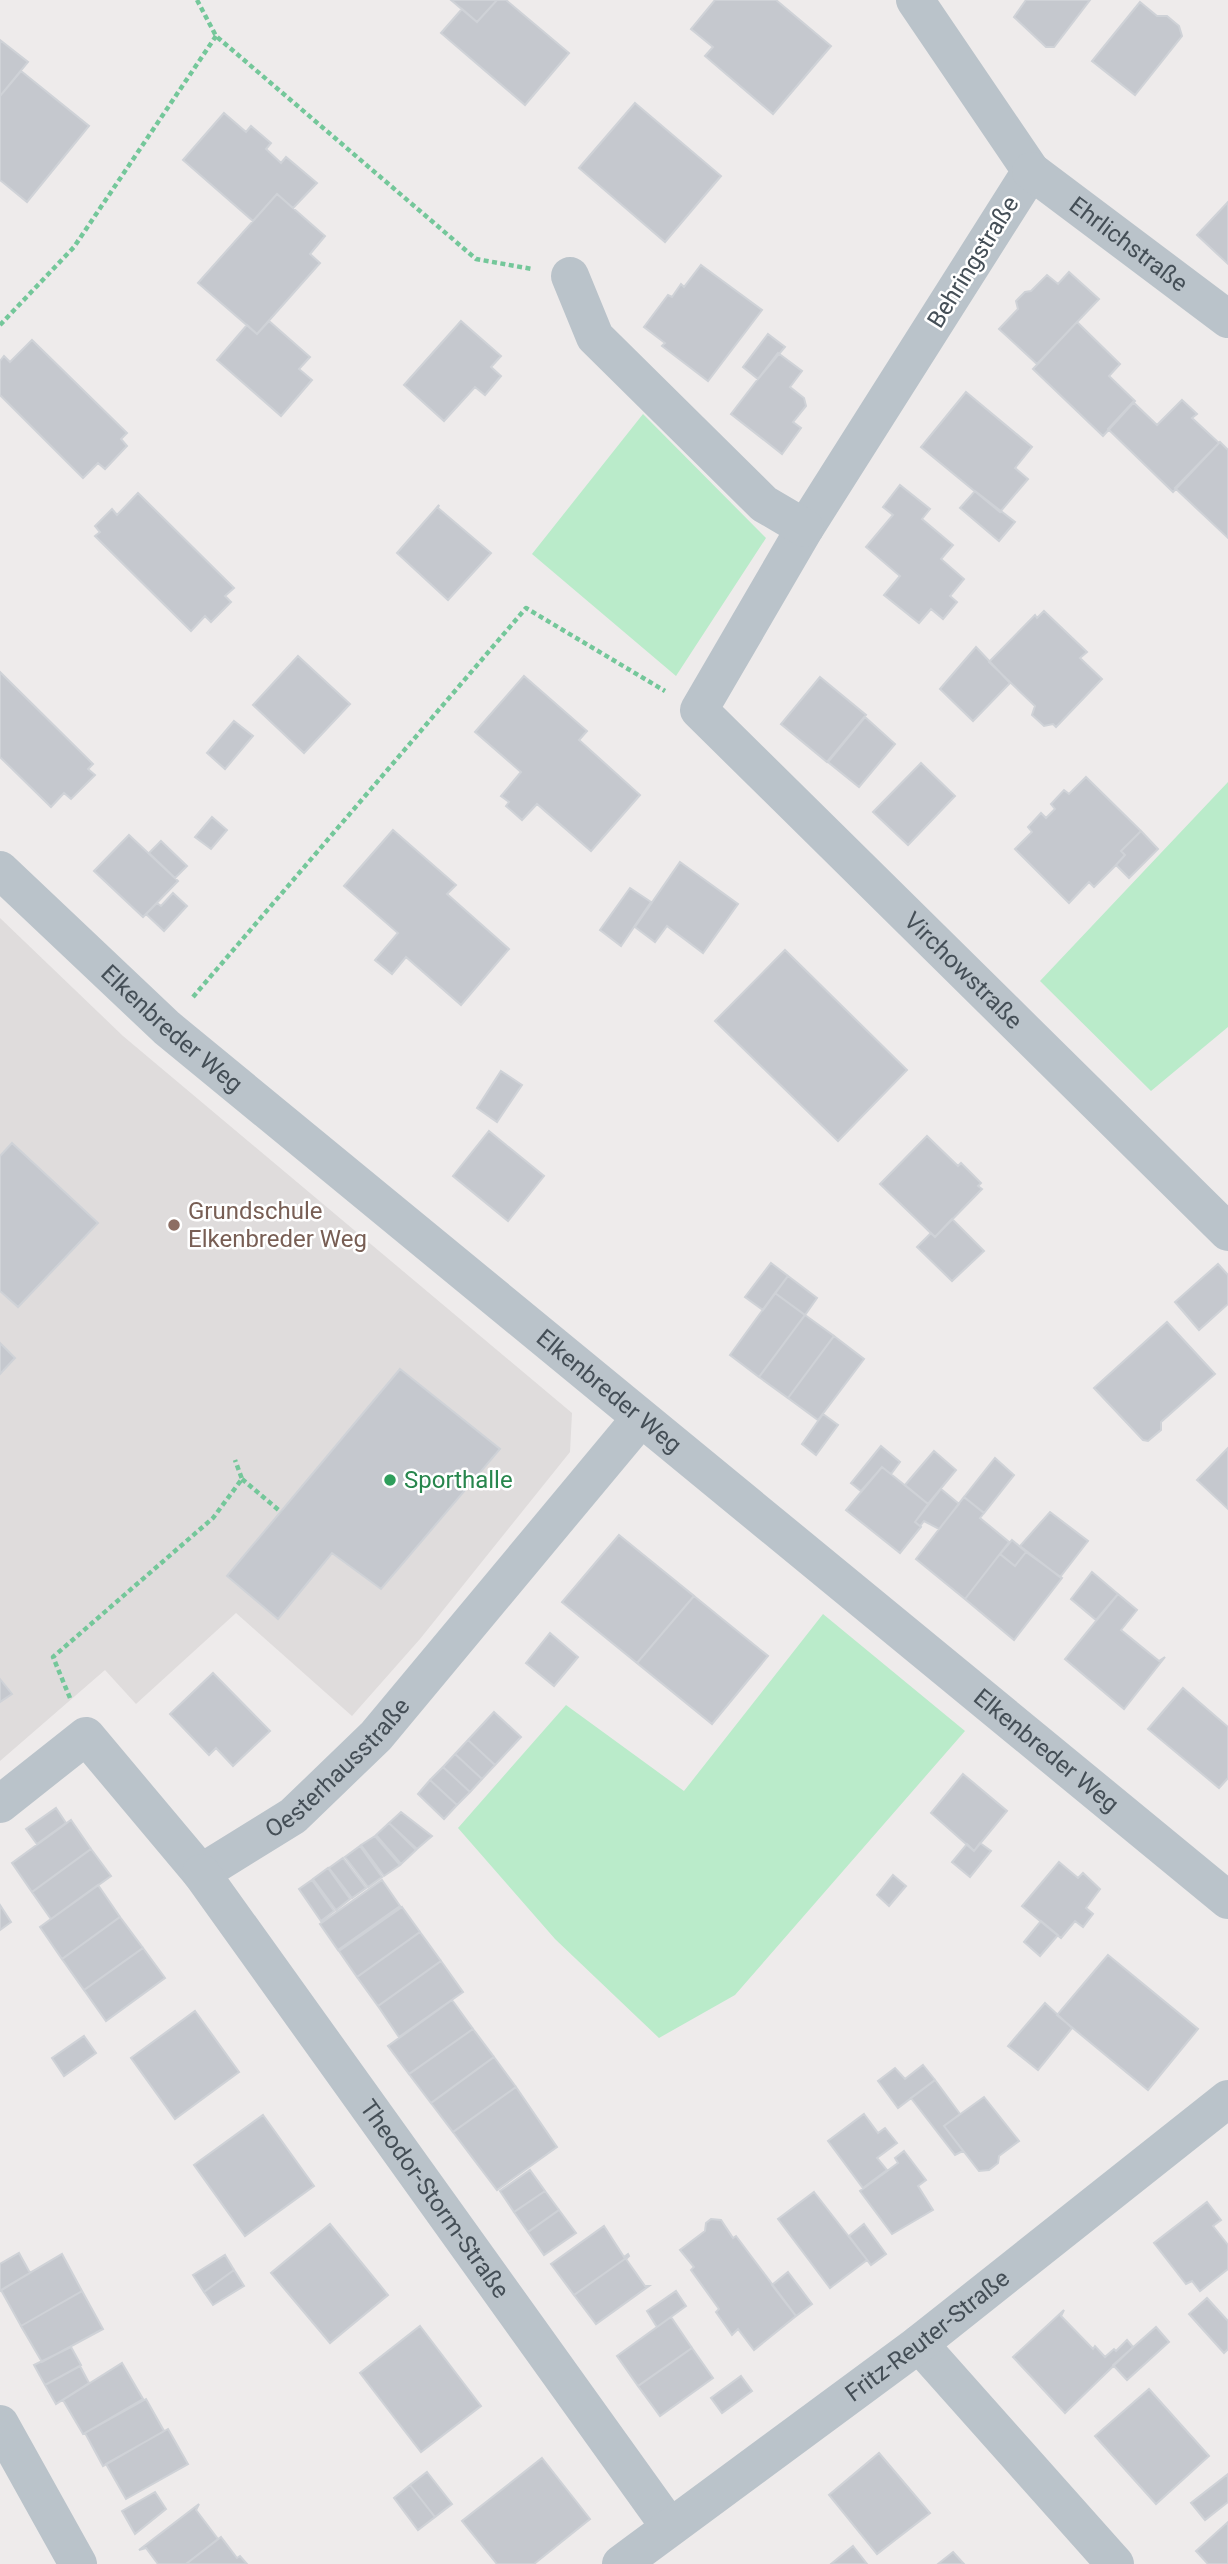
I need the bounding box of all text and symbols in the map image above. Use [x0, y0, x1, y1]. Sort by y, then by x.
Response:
street label: Behringstraße [921, 191, 1025, 333]
street label: Ehrlichstraße [1064, 191, 1193, 298]
street label: Virchowstraße [898, 906, 1028, 1035]
street label: Elkenbreder Weg [95, 959, 248, 1098]
place label: Grundschule Elkenbreder Weg [188, 1197, 367, 1253]
marker: Grundschule Elkenbreder Weg [166, 1217, 182, 1233]
street label: Elkenbreder Weg [531, 1324, 687, 1459]
place label: Sporthalle [404, 1466, 513, 1494]
marker: Sporthalle [382, 1472, 398, 1488]
street label: Elkenbreder Weg [968, 1683, 1124, 1818]
street label: Oesterhausstraße [260, 1692, 416, 1844]
street label: Theodor-Storm-Straße [354, 2094, 515, 2304]
street label: Fritz-Reuter-Straße [840, 2264, 1015, 2408]

